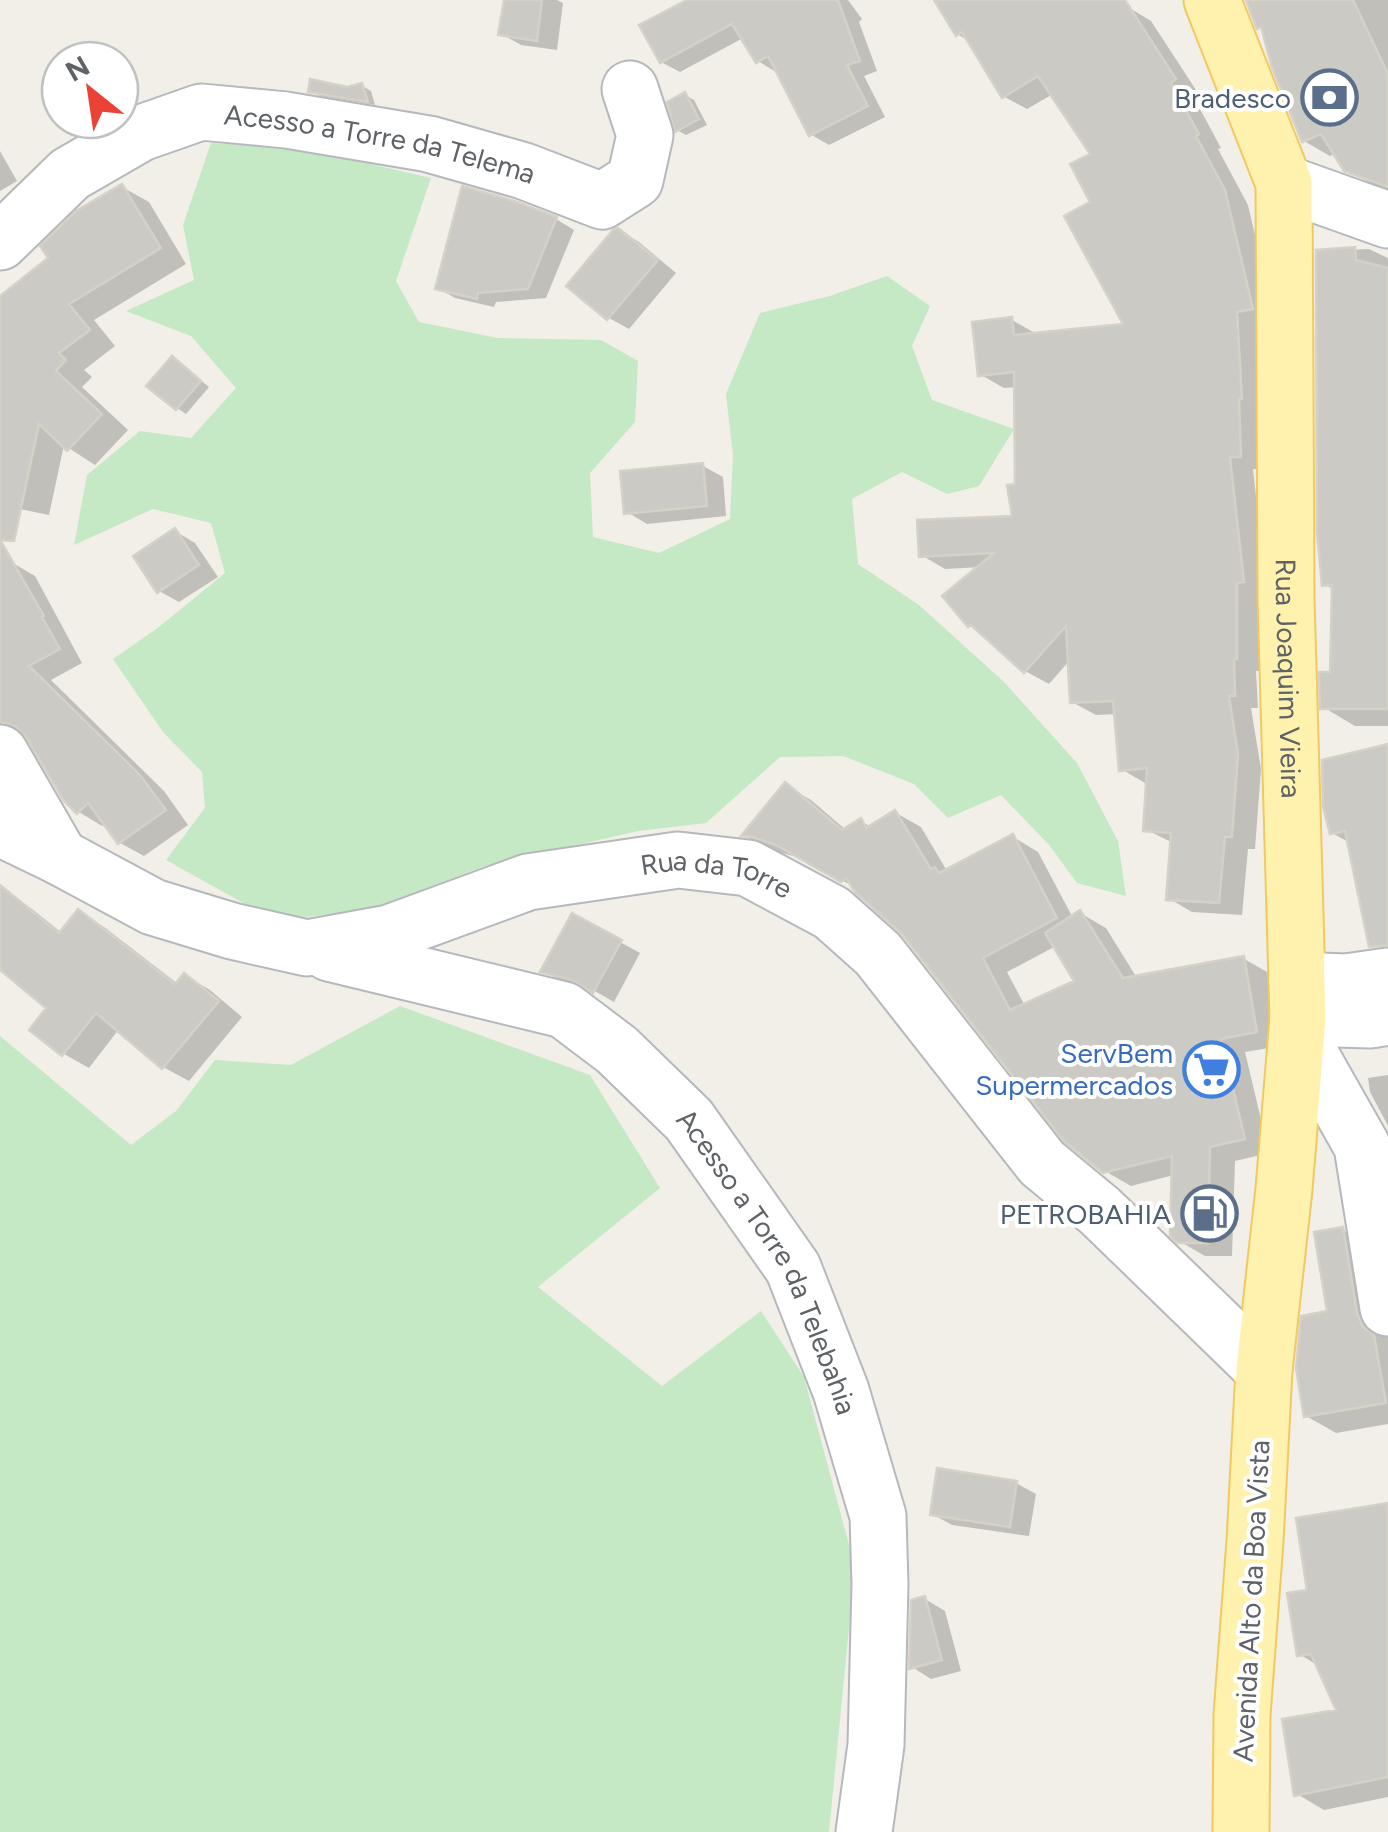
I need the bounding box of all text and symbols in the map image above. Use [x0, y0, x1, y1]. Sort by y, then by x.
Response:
north arrow [40, 40, 140, 140]
text: N [60, 48, 95, 88]
bank icon: Bradesco [1300, 68, 1360, 128]
place label: Bradesco [1174, 81, 1291, 115]
street label: Acesso a Torre da Telema [223, 97, 541, 191]
street label: Rua Joaquim Vieira [1269, 558, 1309, 799]
street label: Rua da Torre [638, 843, 798, 906]
place label: ServBem Supermercados [975, 1036, 1173, 1102]
supermarket icon: ServBem Supermercados [1182, 1039, 1242, 1099]
street label: Acesso a Torre da Telebahia [670, 1101, 864, 1418]
fuel station icon: PETROBAHIA [1180, 1184, 1240, 1244]
place label: PETROBAHIA [1000, 1197, 1171, 1231]
street label: Avenida Alto da Boa Vista [1226, 1439, 1276, 1763]

